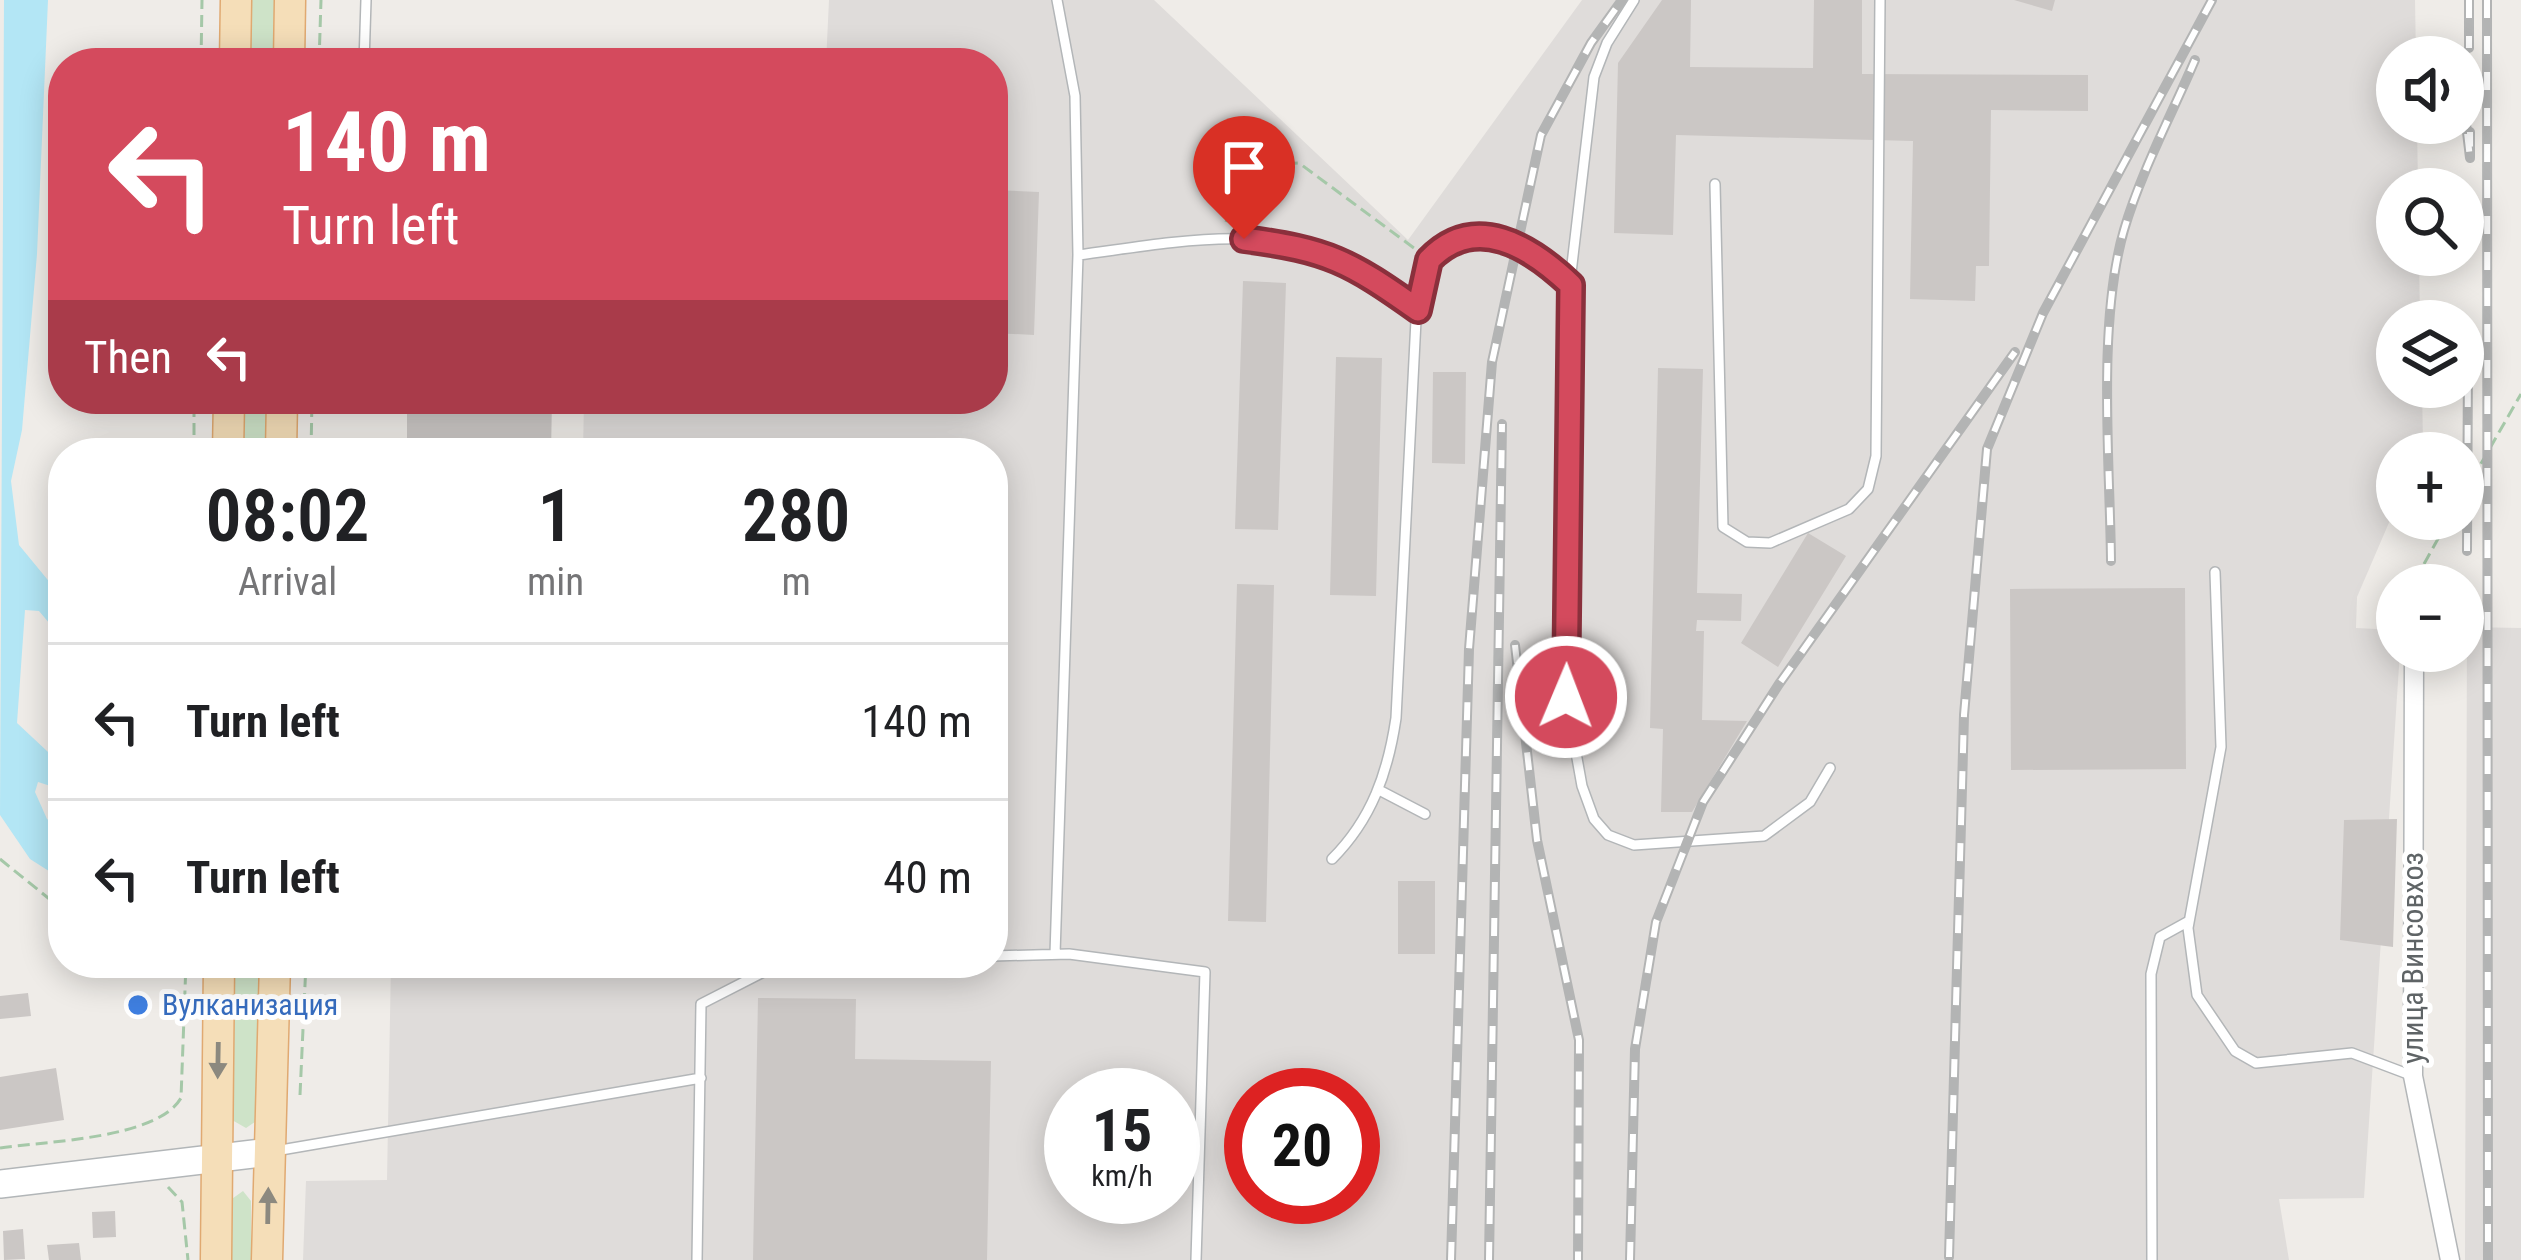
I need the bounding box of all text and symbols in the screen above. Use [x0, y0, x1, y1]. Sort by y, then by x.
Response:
map controls [2376, 36, 2484, 672]
button: sound [2376, 36, 2484, 144]
text: 140 m [282, 93, 491, 192]
icon: left [84, 96, 240, 252]
pin [1193, 116, 1295, 239]
icon: arrive [1211, 134, 1277, 200]
button: search [2376, 168, 2484, 276]
text: Turn left [282, 194, 459, 257]
button: layers [2376, 300, 2484, 408]
icon: left [196, 324, 262, 390]
text: Then [84, 331, 172, 384]
button: + [2376, 432, 2484, 540]
text: 08:02 [206, 474, 369, 559]
text: 1 [538, 474, 574, 559]
text: 280 [742, 474, 850, 559]
text: Arrival [238, 559, 337, 605]
text: min [527, 559, 584, 605]
text: m [781, 559, 811, 605]
button: − [2376, 564, 2484, 672]
position arrow [1503, 634, 1629, 760]
icon: left [84, 689, 150, 755]
text: Turn left [186, 695, 340, 748]
text: 140 m [861, 695, 972, 748]
icon: left [84, 845, 150, 911]
text: Turn left [186, 851, 340, 904]
text: 40 m [883, 851, 972, 904]
street label: улица Винсовхоз [2395, 852, 2430, 1064]
place label: Вулканизация [162, 987, 338, 1022]
marker: Вулканизация [125, 992, 151, 1018]
one-way arrow [208, 1042, 227, 1080]
speed limit sign: 20 [1224, 1068, 1380, 1224]
text: 15 [1092, 1095, 1152, 1166]
text: km/h [1091, 1158, 1153, 1193]
one-way arrow [259, 1186, 278, 1224]

